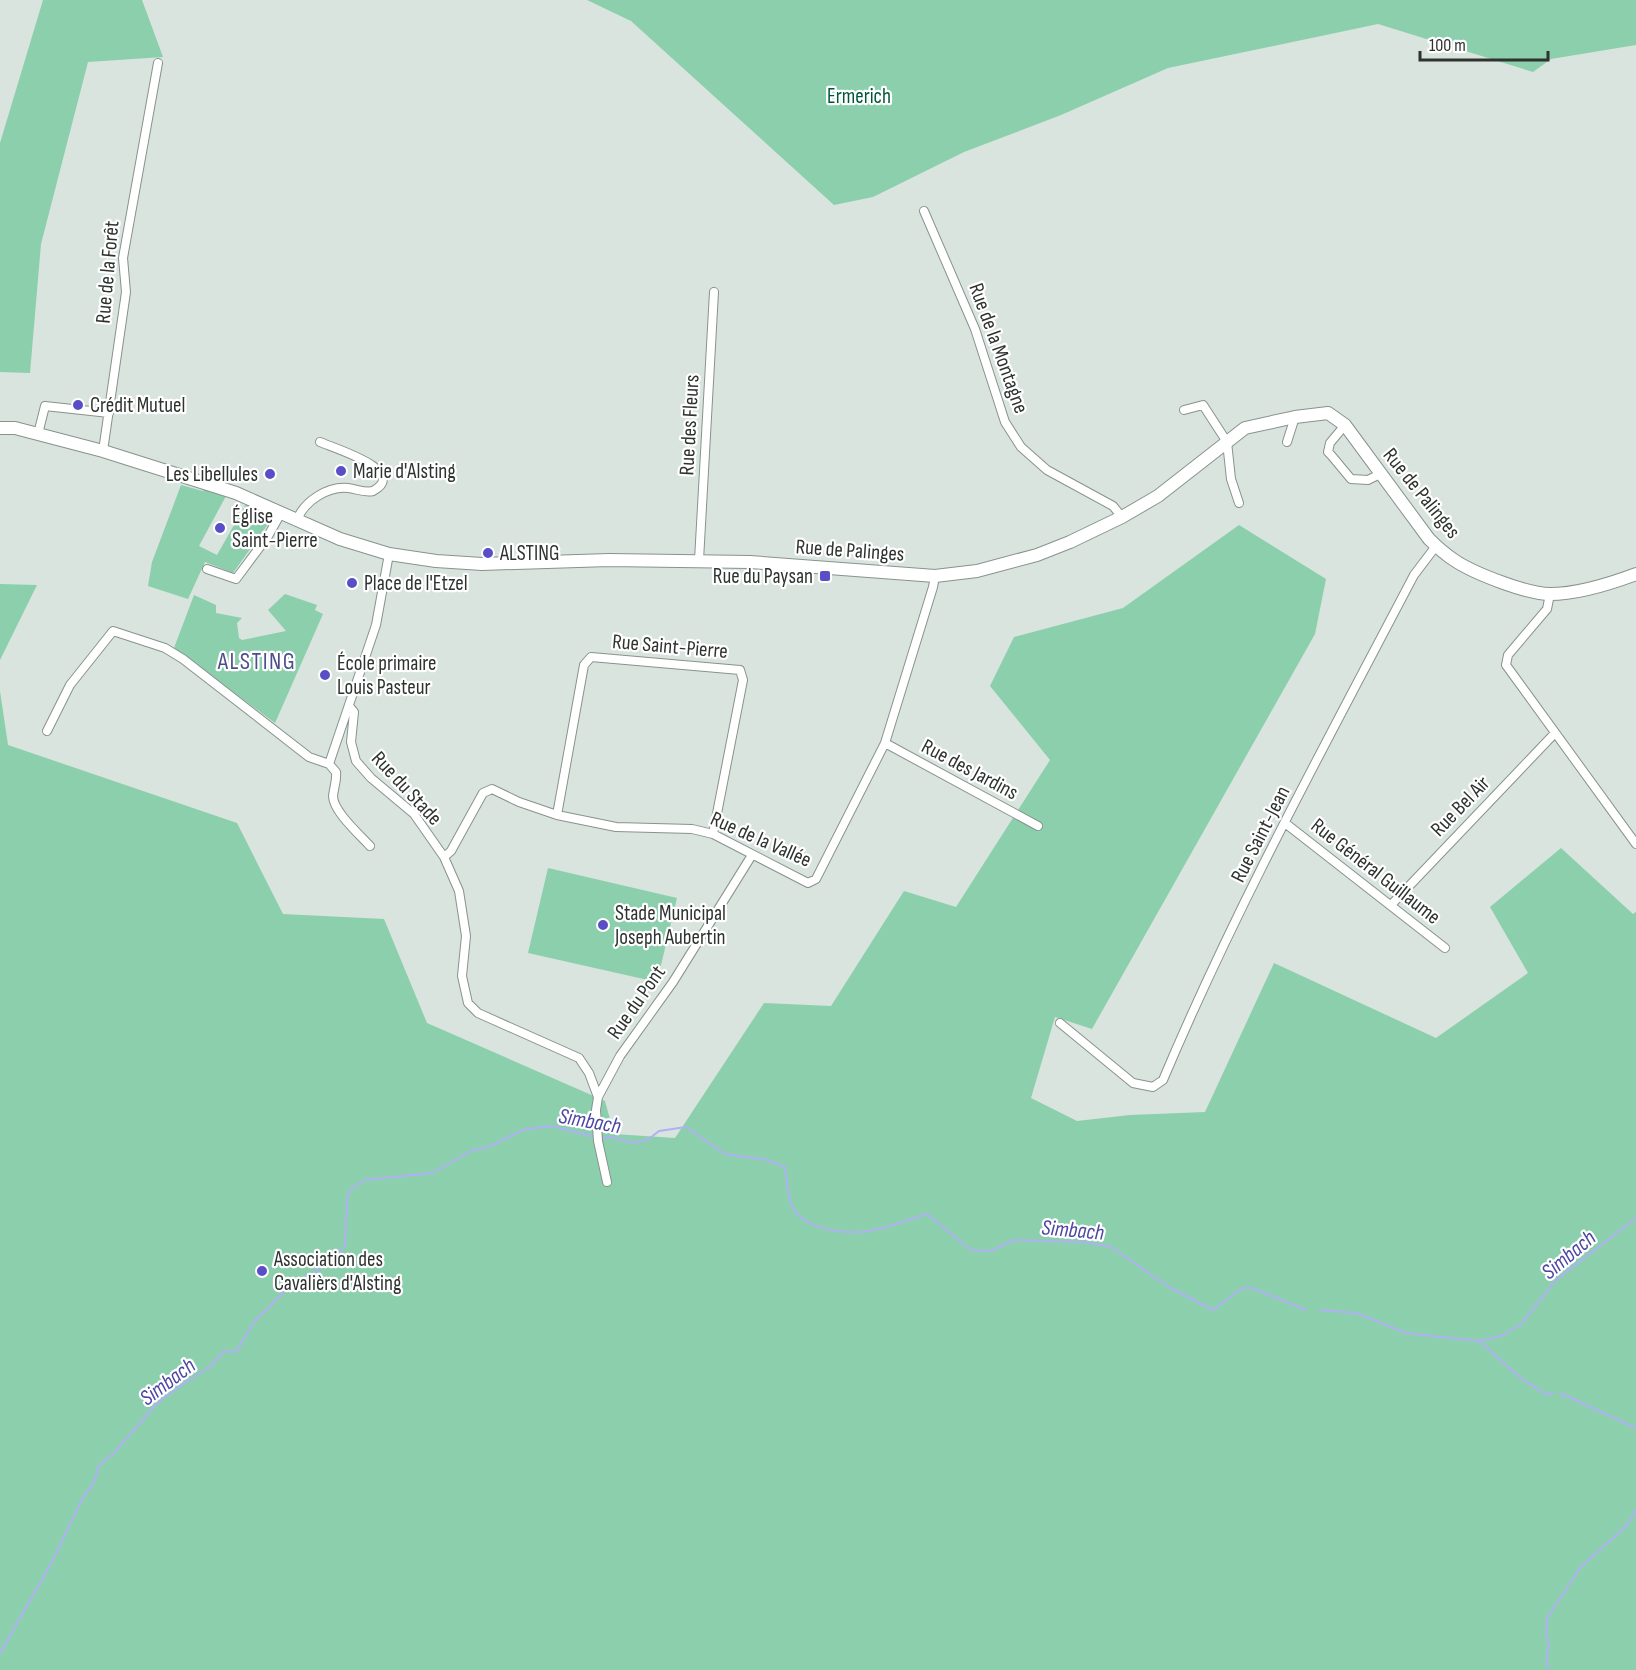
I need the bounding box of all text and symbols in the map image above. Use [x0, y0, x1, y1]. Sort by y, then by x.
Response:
scale bar [1420, 24, 1548, 62]
text: 100 m [1429, 35, 1466, 56]
park label: Ermerich [827, 84, 891, 109]
street label: Rue de la Forêt [91, 220, 124, 324]
street label: Rue de la Montagne [963, 280, 1034, 417]
street label: Rue des Fleurs [674, 374, 705, 476]
place label: Crédit Mutuel [90, 393, 185, 418]
marker: Crédit Mutuel [71, 398, 85, 412]
street label: Rue de Palinges [1378, 443, 1466, 544]
place label: Marie d'Alsting [353, 459, 456, 484]
place label: Les Libellules [166, 462, 258, 487]
marker: Marie d'Alsting [334, 464, 348, 478]
marker: Les Libellules [263, 467, 277, 481]
place label: Église Saint-Pierre [232, 504, 318, 553]
marker: Église Saint-Pierre [213, 521, 227, 535]
street label: Rue de Palinges [795, 534, 905, 567]
place label: ALSTING [499, 541, 560, 566]
marker: ALSTING [481, 546, 495, 560]
place label: Rue du Paysan [713, 564, 813, 589]
marker: Rue du Paysan [818, 569, 832, 583]
place label: Place de l'Etzel [364, 571, 468, 596]
marker: Place de l'Etzel [345, 576, 359, 590]
street label: Rue Saint-Pierre [611, 629, 729, 664]
district label: ALSTING [217, 647, 296, 676]
place label: École primaire Louis Pasteur [337, 651, 436, 700]
marker: École primaire Louis Pasteur [318, 668, 332, 682]
street label: Rue des Jardins [917, 734, 1022, 805]
street label: Rue du Stade [366, 746, 447, 830]
street label: Rue Bel Air [1426, 771, 1495, 842]
street label: Rue Saint-Jean [1226, 782, 1295, 887]
street label: Rue de la Vallée [707, 806, 815, 873]
street label: Rue Général Guillaume [1306, 813, 1445, 930]
place label: Stade Municipal Joseph Aubertin [614, 901, 726, 950]
marker: Stade Municipal Joseph Aubertin [596, 918, 610, 932]
street label: Rue du Pont [602, 961, 671, 1044]
water label: Simbach [557, 1103, 623, 1140]
water label: Simbach [1040, 1214, 1105, 1247]
water label: Simbach [1536, 1225, 1602, 1286]
place label: Association des Cavalièrs d'Alsting [273, 1247, 401, 1296]
marker: Association des Cavalièrs d'Alsting [255, 1264, 269, 1278]
water label: Simbach [135, 1353, 201, 1412]

